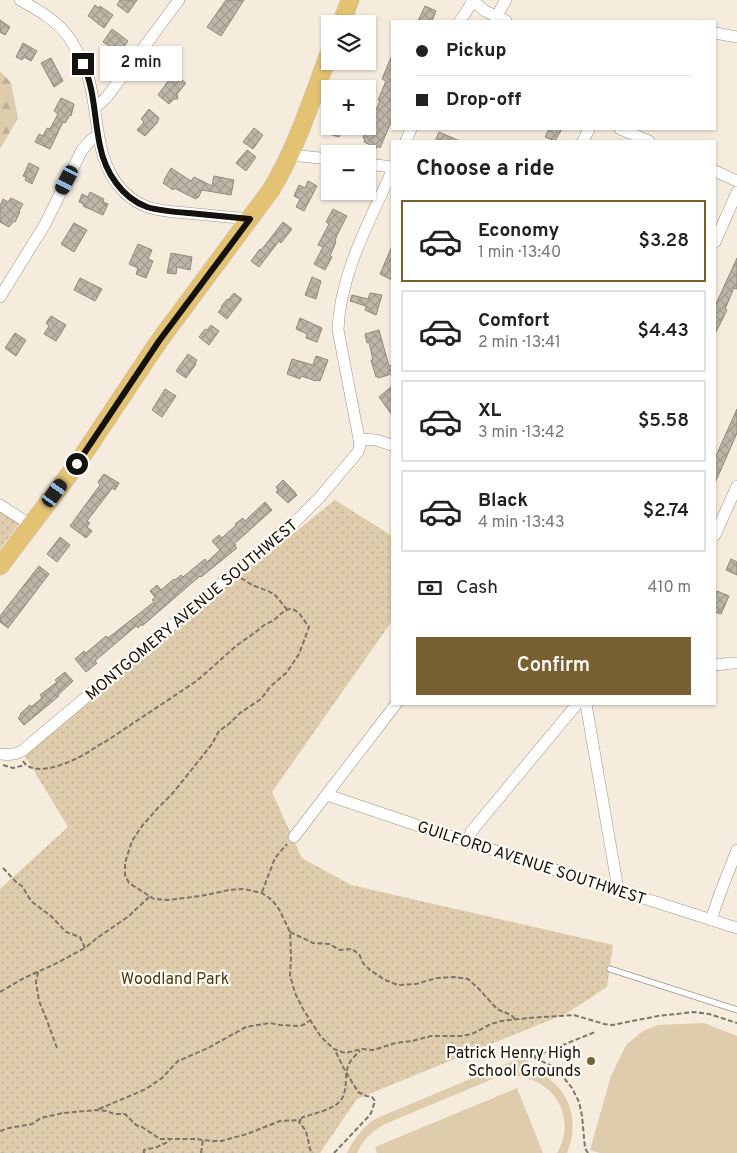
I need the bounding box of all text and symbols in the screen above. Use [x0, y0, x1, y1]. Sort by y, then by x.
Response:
map controls [321, 15, 376, 200]
button: layers [321, 15, 376, 70]
text: Pickup [446, 39, 506, 63]
callout: 2 min [100, 46, 183, 82]
route end [72, 53, 94, 75]
text: 2 min [120, 53, 162, 73]
button: + [321, 80, 376, 135]
text: Drop-off [446, 88, 521, 112]
button: − [321, 145, 376, 200]
text: Choose a ride [416, 156, 554, 183]
car [53, 163, 80, 197]
icon: car [418, 219, 463, 264]
text: Economy [478, 219, 559, 243]
text: $3.28 [639, 229, 689, 253]
text: 1 min · 13:40 [478, 243, 561, 263]
icon: car [418, 309, 463, 354]
text: Comfort [478, 309, 550, 333]
text: $4.43 [638, 319, 689, 343]
text: 2 min · 13:41 [478, 333, 561, 353]
icon: car [418, 399, 463, 444]
text: XL [478, 399, 501, 423]
text: $5.58 [638, 409, 689, 433]
text: 3 min · 13:42 [478, 423, 564, 443]
route start [66, 453, 88, 475]
car [40, 476, 69, 510]
icon: car [418, 489, 463, 534]
text: Black [478, 489, 528, 513]
text: $2.74 [643, 499, 689, 523]
text: 4 min · 13:43 [478, 513, 565, 533]
street label: MONTGOMERY AVENUE SOUTHWEST [82, 516, 303, 705]
icon: cash [416, 574, 444, 602]
text: Cash [456, 576, 498, 600]
text: 410 m [648, 578, 691, 598]
button: Confirm [416, 637, 691, 695]
street label: GUILFORD AVENUE SOUTHWEST [414, 817, 648, 910]
park label: Woodland Park [121, 970, 229, 990]
place label: Patrick Henry High School Grounds [446, 1044, 581, 1082]
marker: Patrick Henry High School Grounds [585, 1055, 597, 1067]

